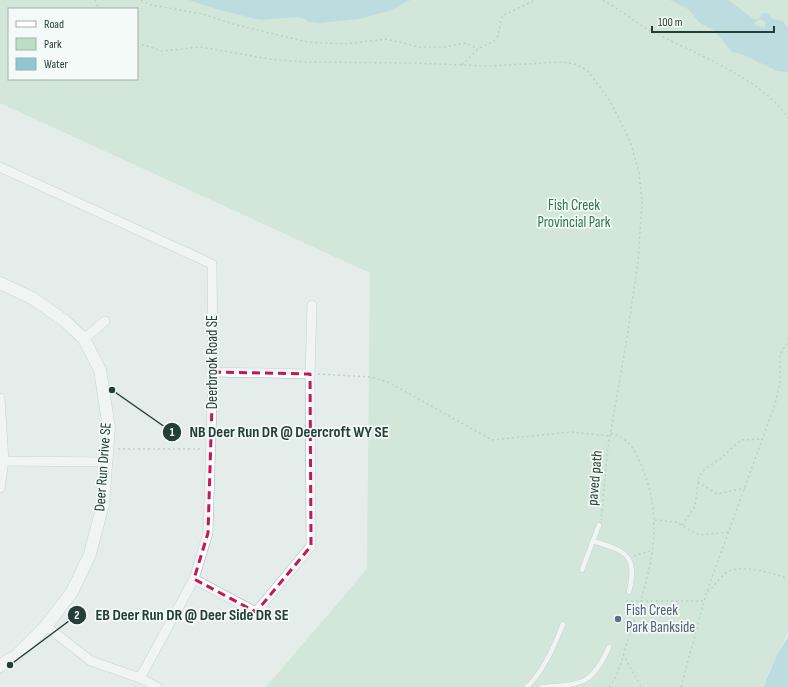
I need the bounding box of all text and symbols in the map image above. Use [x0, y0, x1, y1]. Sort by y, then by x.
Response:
legend [8, 8, 138, 80]
scale bar [652, 8, 774, 34]
text: 100 m [658, 15, 683, 30]
text: Road [44, 17, 64, 32]
text: Park [44, 37, 62, 52]
text: Water [44, 57, 68, 72]
park label: Fish Creek Provincial Park [537, 196, 611, 232]
street label: Deerbrook Road SE [203, 315, 222, 409]
callout: NB Deer Run DR @ Deercroft WY SE [162, 418, 397, 446]
street label: Deer Run Drive SE [90, 422, 116, 512]
text: NB Deer Run DR @ Deercroft WY SE [189, 423, 389, 442]
text: 1 [170, 425, 175, 440]
street label: paved path [583, 450, 607, 506]
callout: EB Deer Run DR @ Deer Side DR SE [67, 601, 296, 629]
place label: Fish Creek Park Bankside [626, 601, 695, 637]
text: EB Deer Run DR @ Deer Side DR SE [95, 606, 289, 625]
text: 2 [74, 608, 80, 623]
marker: Fish Creek Park Bankside [613, 614, 623, 624]

